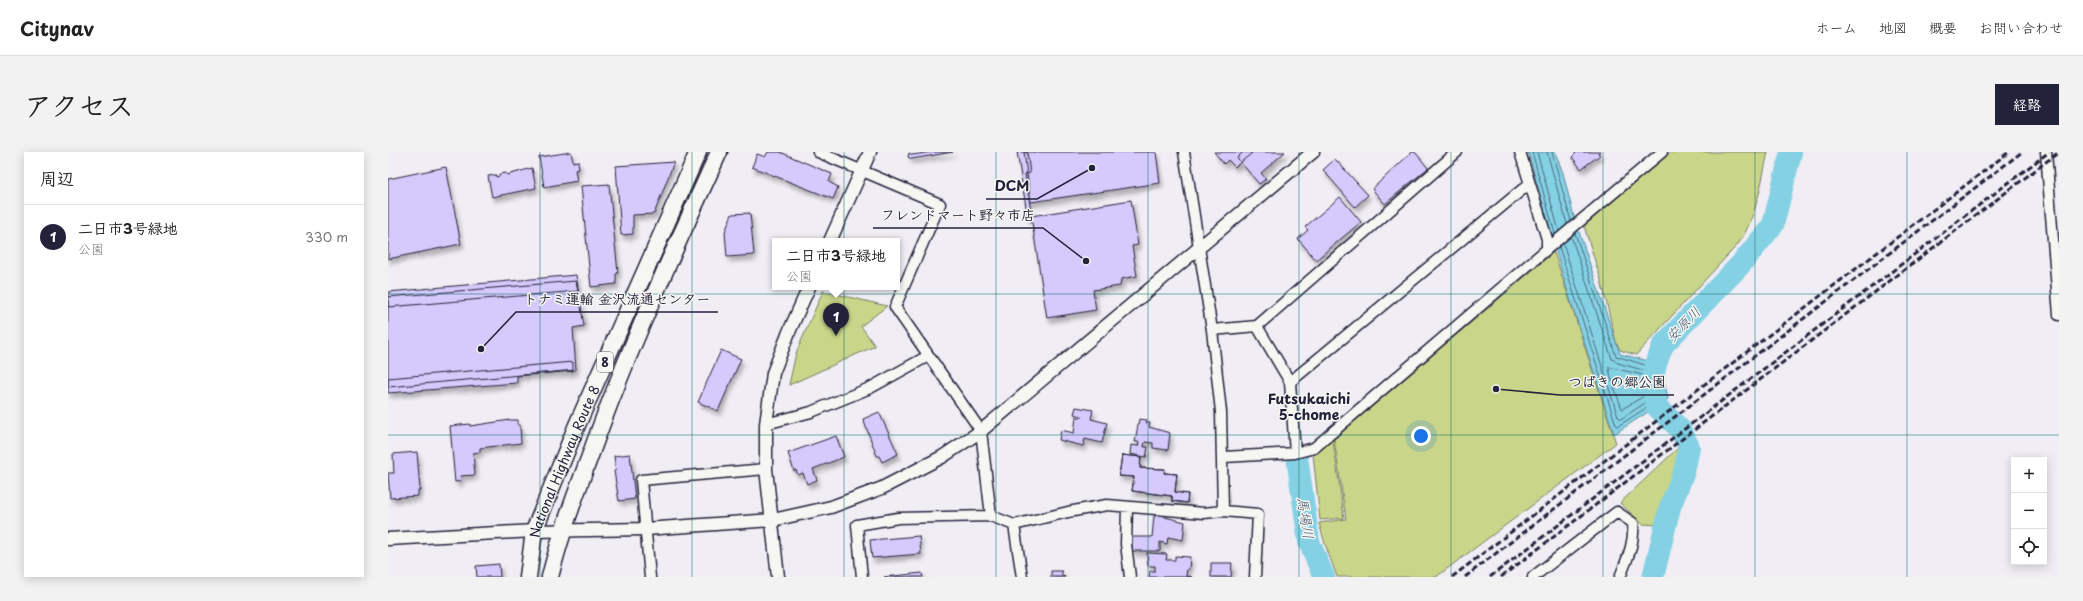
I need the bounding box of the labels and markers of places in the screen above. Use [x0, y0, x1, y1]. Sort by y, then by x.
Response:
callout: DCM [986, 173, 1037, 199]
callout: フレンドマート野々市店 [873, 202, 1043, 228]
callout: トナミ運輸 金沢流通センター [516, 286, 718, 312]
pin: 1 [823, 303, 849, 336]
callout: つばきの郷公園 [1560, 369, 1674, 395]

